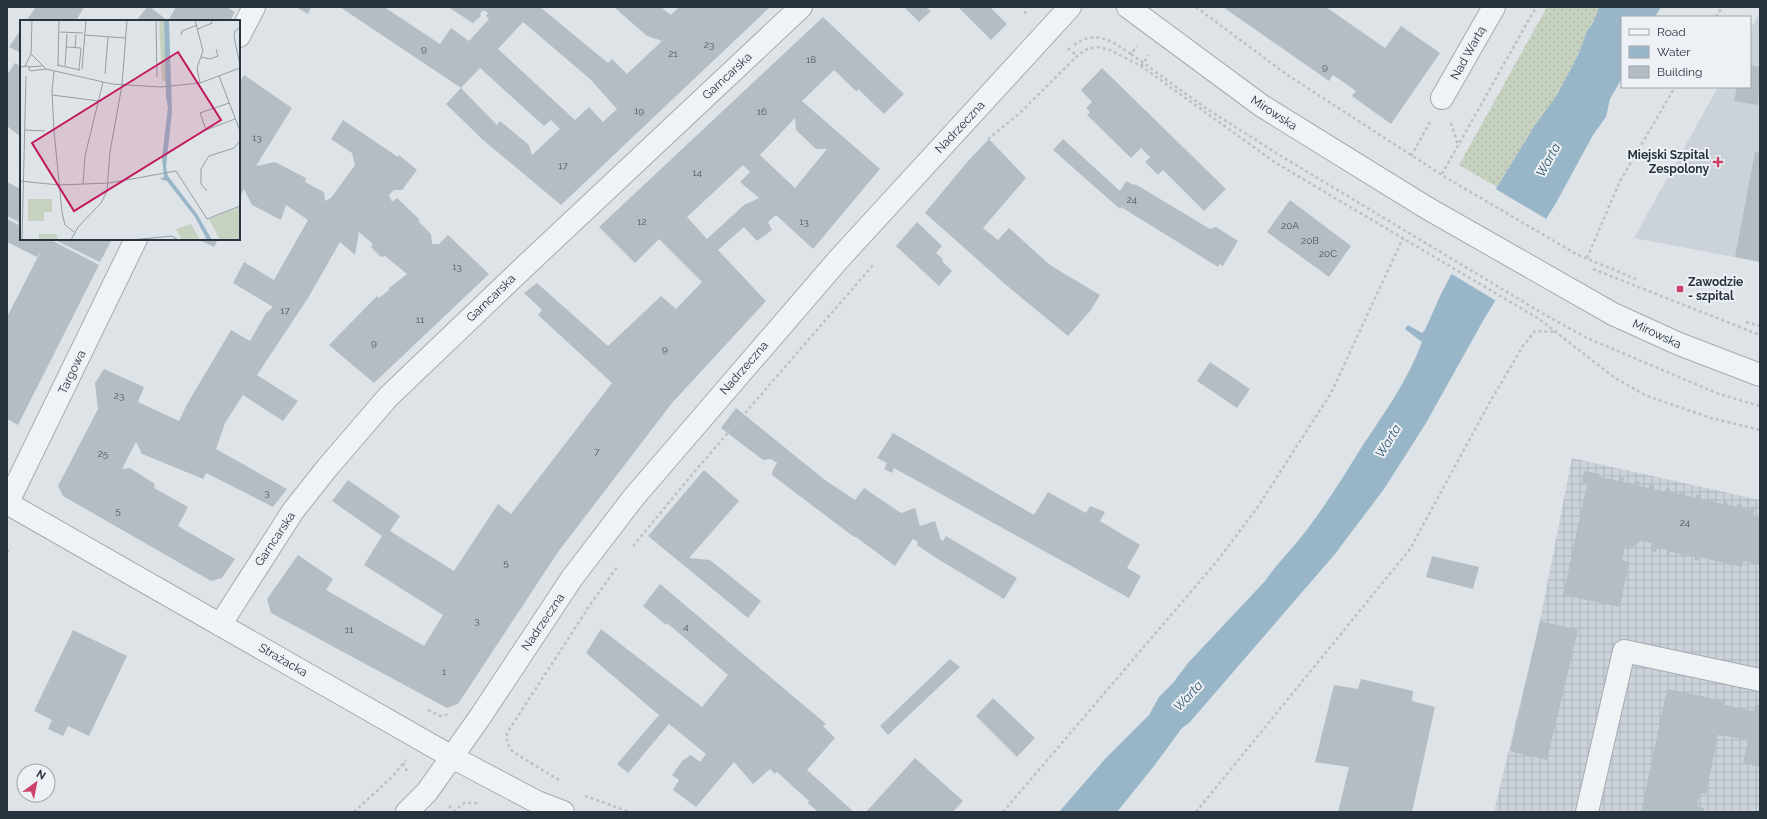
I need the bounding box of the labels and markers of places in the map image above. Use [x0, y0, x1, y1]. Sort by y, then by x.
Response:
place label: Miejski Szpital Zespolony [1627, 148, 1709, 176]
marker: Miejski Szpital Zespolony [1712, 156, 1724, 168]
place label: Zawodzie - szpital [1688, 275, 1743, 303]
marker: Zawodzie - szpital [1675, 284, 1685, 294]

